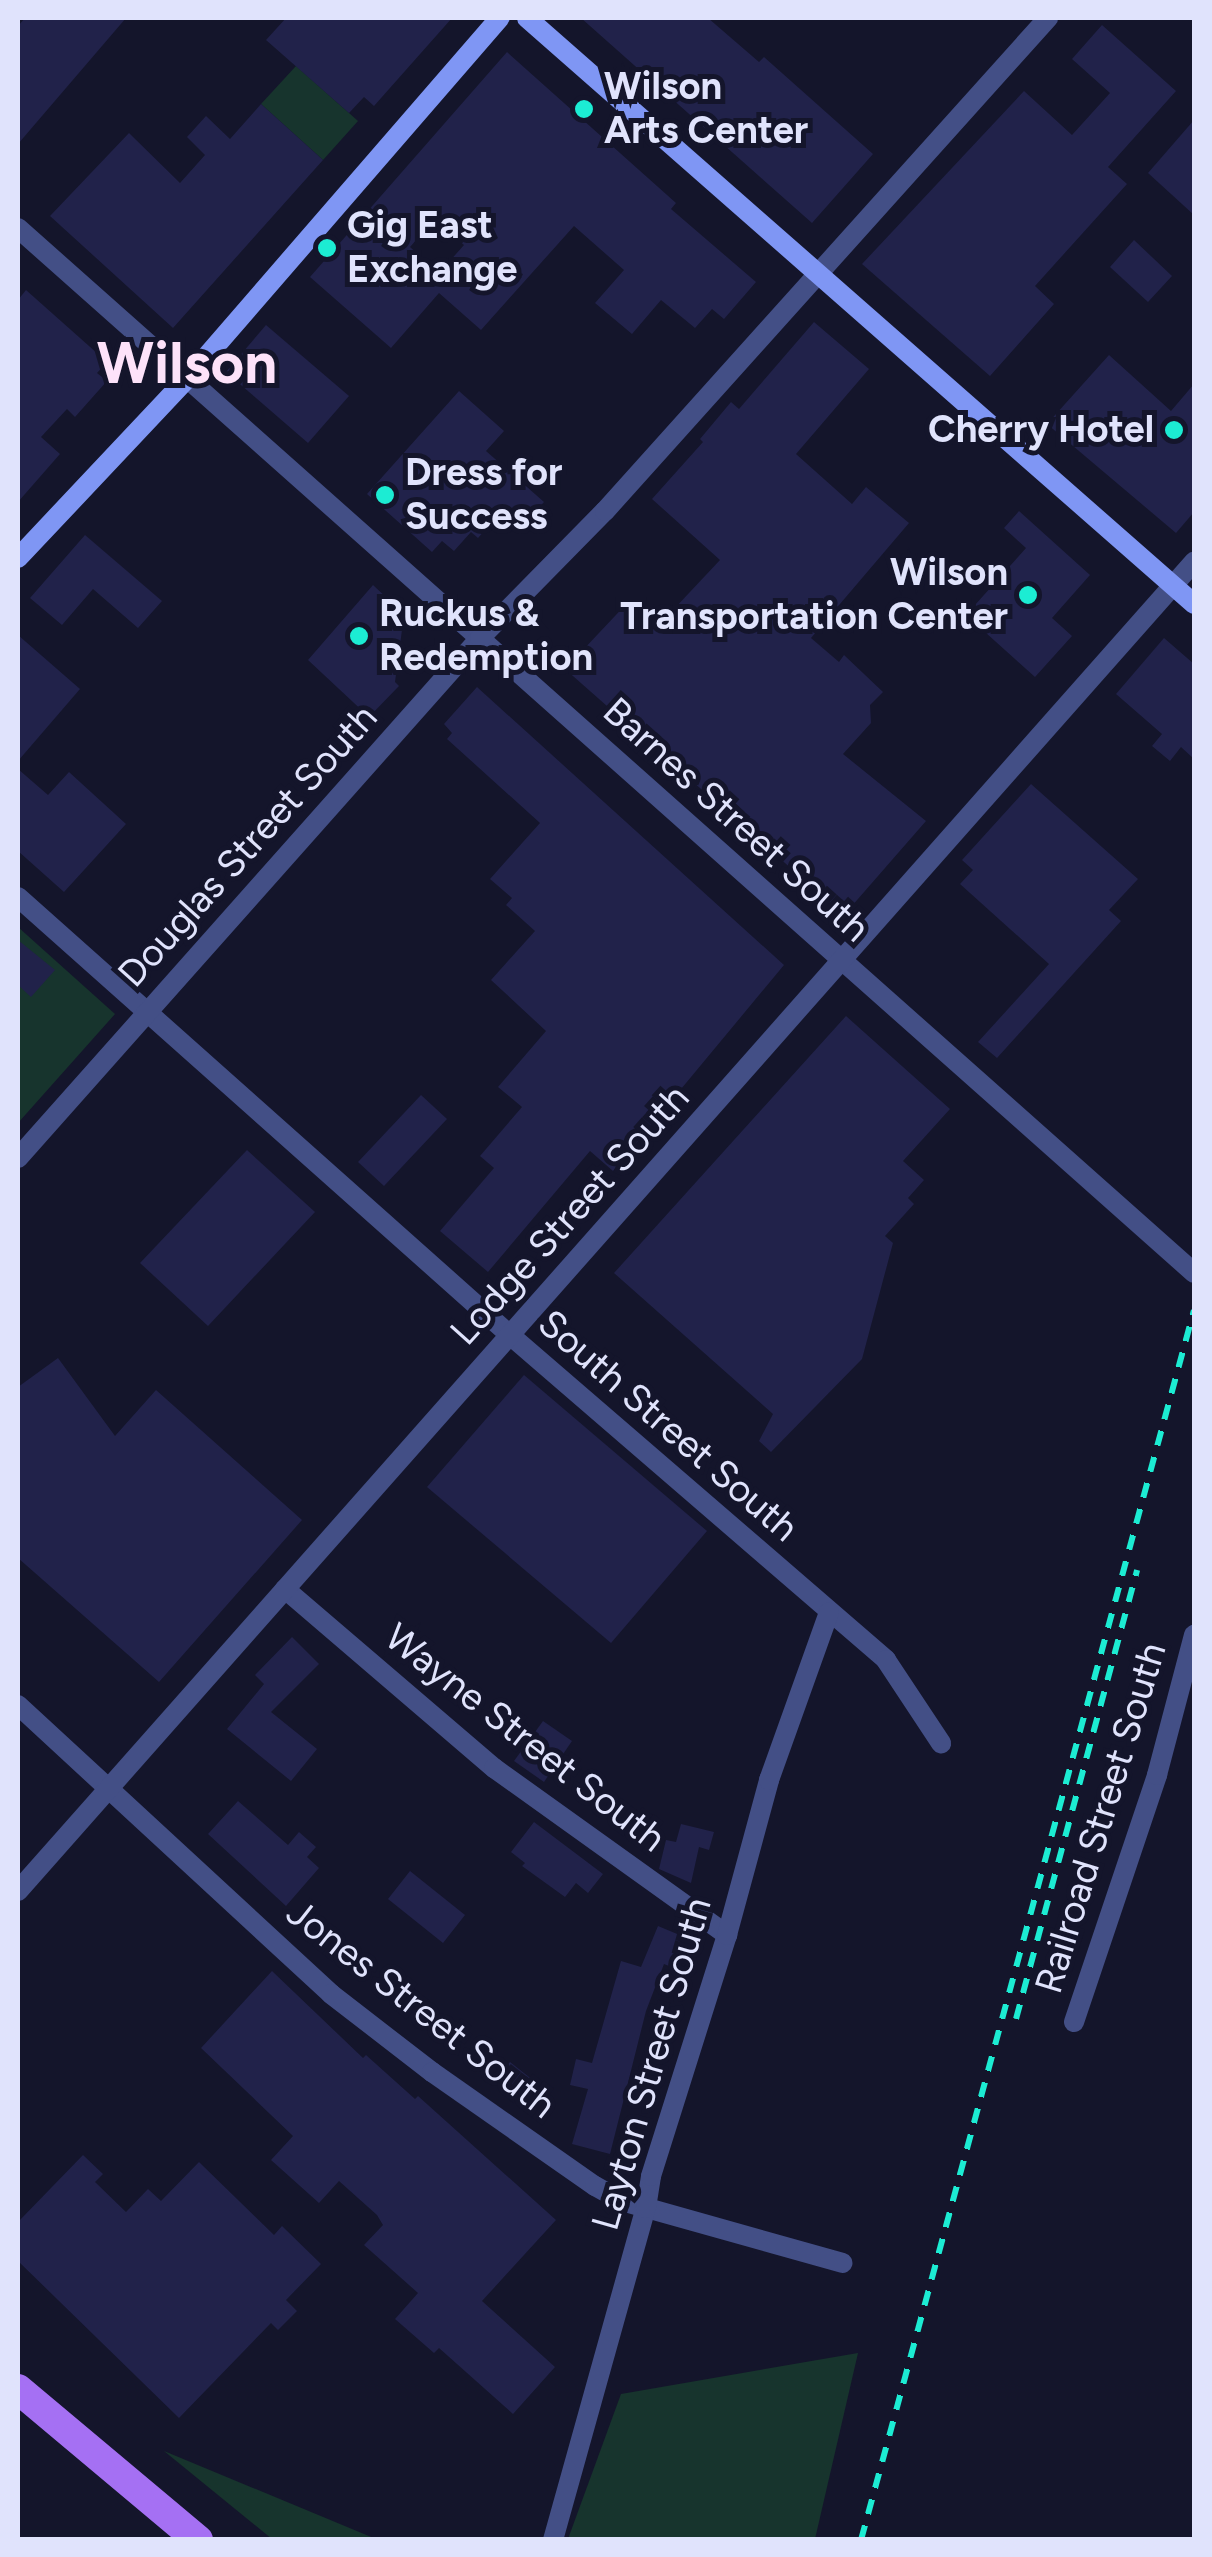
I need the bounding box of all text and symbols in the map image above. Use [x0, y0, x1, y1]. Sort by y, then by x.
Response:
place label: Wilson Arts Center [604, 64, 808, 153]
marker: Wilson Arts Center [573, 98, 595, 120]
place label: Gig East Exchange [347, 203, 517, 292]
marker: Gig East Exchange [316, 237, 338, 259]
district label: Wilson [97, 328, 277, 398]
place label: Cherry Hotel [928, 407, 1154, 453]
marker: Cherry Hotel [1163, 419, 1185, 441]
place label: Dress for Success [405, 450, 562, 540]
marker: Dress for Success [374, 484, 396, 506]
place label: Wilson Transportation Center [620, 550, 1008, 640]
marker: Wilson Transportation Center [1017, 584, 1039, 606]
place label: Ruckus & Redemption [379, 591, 593, 680]
marker: Ruckus & Redemption [348, 625, 370, 647]
street label: Barnes Street South [594, 688, 878, 952]
street label: Douglas Street South [109, 695, 387, 997]
street label: Lodge Street South [441, 1075, 699, 1355]
street label: South Street South [529, 1301, 807, 1551]
street label: Wayne Street South [376, 1614, 674, 1862]
street label: Railroad Street South [1026, 1637, 1176, 1999]
street label: Jones Street South [277, 1890, 565, 2128]
street label: Layton Street South [583, 1893, 721, 2235]

